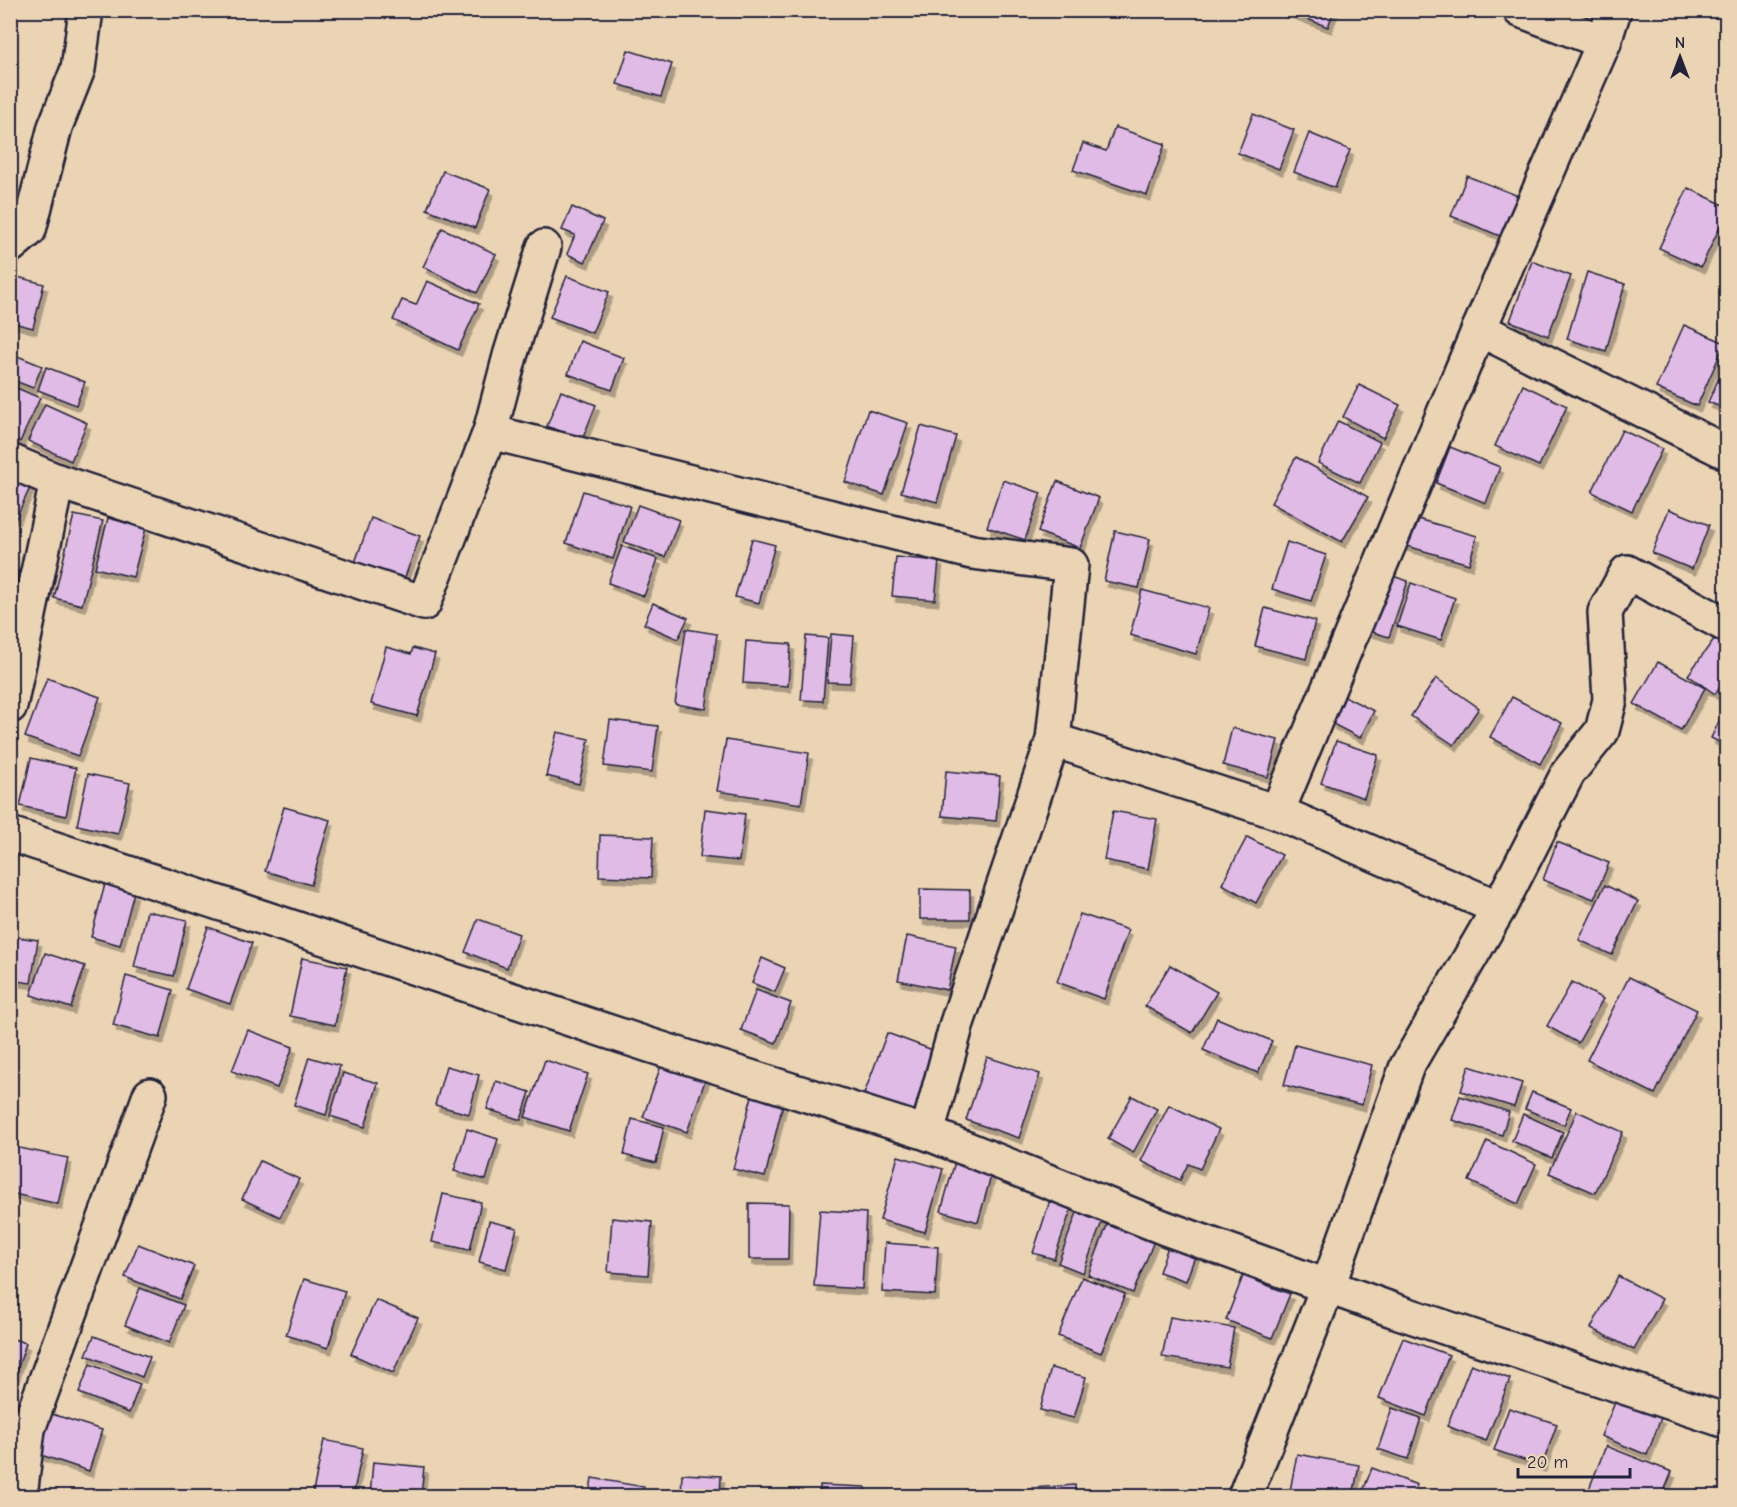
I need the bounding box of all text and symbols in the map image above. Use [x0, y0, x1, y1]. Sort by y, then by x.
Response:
north arrow [1650, 27, 1710, 87]
text: N [1675, 34, 1685, 52]
scale bar [1518, 1441, 1630, 1479]
text: 20 m [1527, 1452, 1568, 1473]

